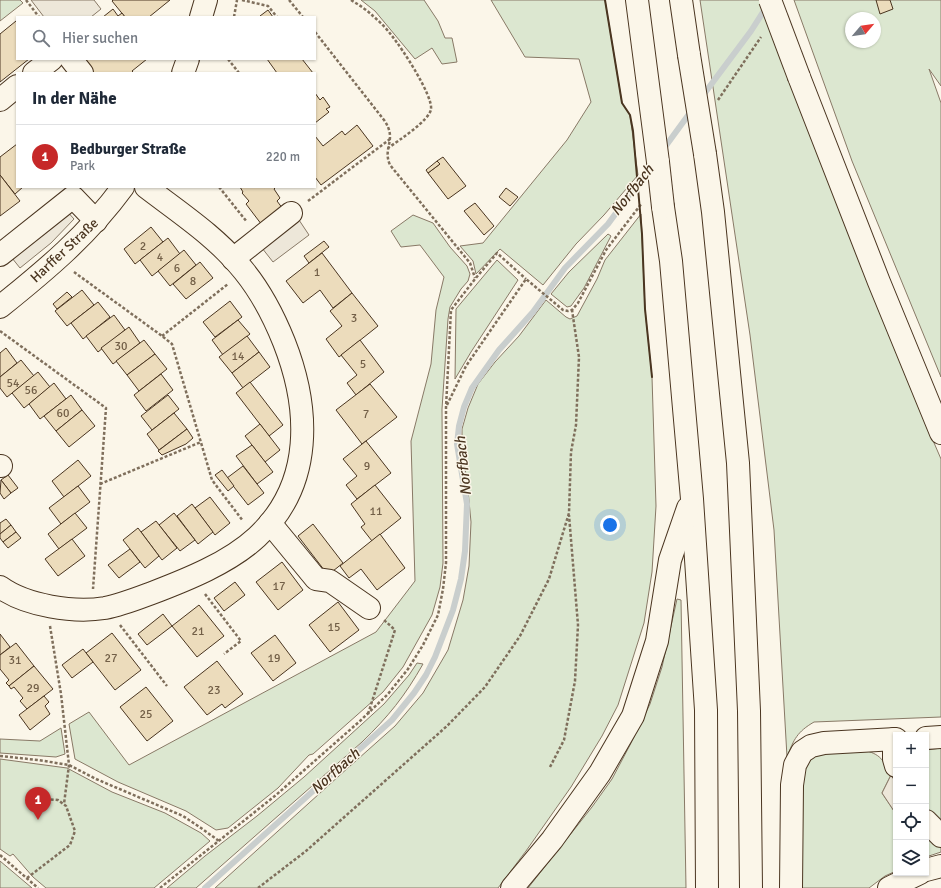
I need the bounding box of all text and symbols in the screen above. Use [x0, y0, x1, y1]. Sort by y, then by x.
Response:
north arrow [845, 12, 881, 48]
search box [16, 16, 316, 60]
icon: search [30, 27, 52, 49]
text: Hier suchen [62, 29, 138, 47]
text: In der Nähe [32, 88, 117, 109]
text: Bedburger Straße [70, 140, 186, 158]
text: 1 [41, 149, 49, 165]
text: 220 m [266, 149, 300, 165]
text: Park [70, 158, 95, 174]
water label: Norfbach [607, 160, 658, 219]
street label: Harffer Straße [27, 215, 102, 286]
house number: 2 [140, 239, 146, 254]
house number: 4 [157, 250, 164, 265]
house number: 6 [174, 261, 180, 276]
house number: 1 [314, 265, 320, 280]
house number: 8 [190, 274, 196, 289]
house number: 3 [351, 311, 357, 326]
house number: 30 [115, 339, 127, 354]
house number: 14 [232, 349, 245, 364]
house number: 5 [360, 357, 366, 372]
house number: 54 [7, 376, 20, 391]
house number: 56 [25, 383, 37, 398]
house number: 60 [57, 406, 69, 421]
house number: 7 [363, 407, 369, 422]
water label: Norfbach [451, 435, 475, 497]
house number: 9 [364, 459, 370, 474]
house number: 11 [370, 504, 382, 519]
your location [600, 515, 620, 535]
house number: 17 [273, 579, 285, 594]
house number: 15 [328, 620, 340, 635]
house number: 21 [192, 624, 204, 639]
house number: 27 [105, 651, 117, 666]
house number: 19 [268, 651, 280, 666]
house number: 31 [9, 653, 21, 668]
house number: 29 [27, 681, 39, 696]
house number: 23 [208, 683, 220, 698]
house number: 25 [140, 707, 152, 722]
map controls [893, 732, 929, 876]
button: + [893, 732, 929, 768]
water label: Norfbach [307, 744, 364, 798]
button: − [893, 768, 929, 804]
pin: 1 [25, 787, 51, 820]
button: locate [893, 804, 929, 840]
button: layers [893, 840, 929, 876]

